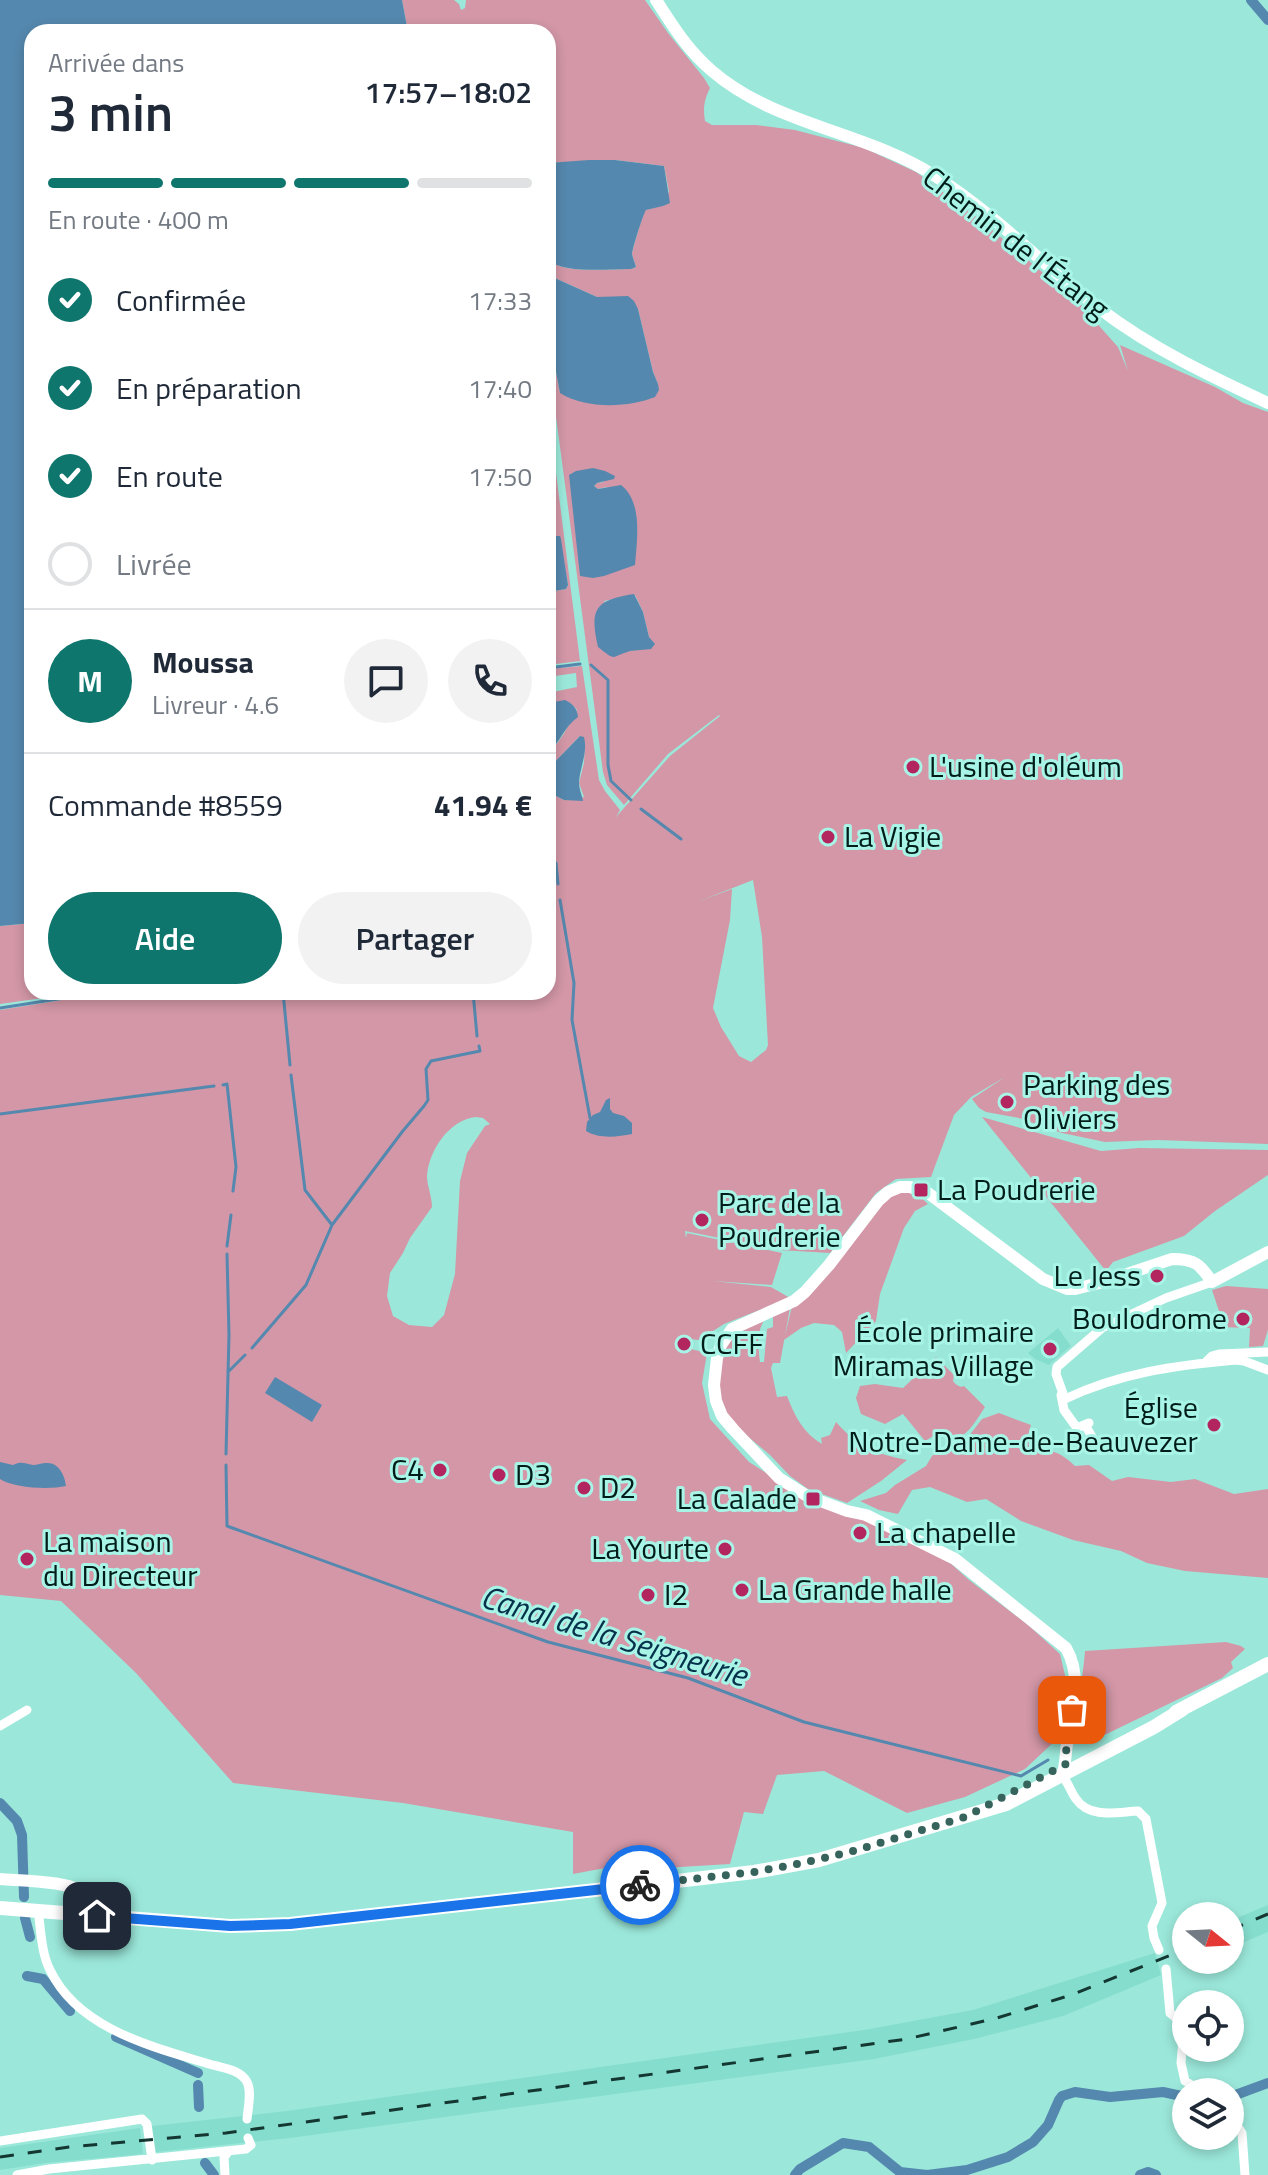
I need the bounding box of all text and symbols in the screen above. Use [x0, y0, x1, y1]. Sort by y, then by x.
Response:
text: Arrivée dans [48, 43, 184, 82]
text: 17:57–18:02 [365, 69, 532, 115]
text: 3 min [48, 72, 173, 151]
street label: Chemin de l’Étang [913, 154, 1120, 330]
text: En route · 400 m [48, 200, 229, 239]
text: Confirmée [116, 277, 246, 323]
icon: check [48, 278, 92, 322]
text: 17:33 [468, 281, 532, 320]
text: En préparation [116, 365, 302, 411]
icon: check [48, 366, 92, 410]
text: 17:40 [468, 369, 532, 408]
text: En route [116, 453, 223, 499]
icon: check [48, 454, 92, 498]
text: 17:50 [468, 457, 532, 496]
text: Livrée [116, 541, 192, 587]
text: Moussa [152, 639, 254, 685]
button: chat [344, 639, 428, 723]
button: phone [448, 639, 532, 723]
text: M [77, 658, 103, 704]
text: Livreur · 4.6 [152, 685, 279, 724]
place label: L'usine d'oléum [929, 743, 1122, 789]
marker: L'usine d'oléum [904, 758, 922, 776]
text: Commande #8559 [48, 782, 283, 828]
text: 41.94 € [434, 782, 532, 828]
place label: La Vigie [844, 813, 941, 859]
marker: La Vigie [819, 828, 837, 846]
button: Aide [48, 892, 282, 984]
button: Partager [298, 892, 532, 984]
place label: Parking des Oliviers [1023, 1061, 1170, 1141]
marker: Parking des Oliviers [998, 1093, 1016, 1111]
place label: La Poudrerie [937, 1166, 1096, 1212]
place label: Parc de la Poudrerie [718, 1179, 841, 1259]
marker: La Poudrerie [912, 1181, 930, 1199]
marker: Parc de la Poudrerie [693, 1211, 711, 1229]
place label: Le Jess [1053, 1252, 1141, 1298]
marker: Le Jess [1148, 1267, 1166, 1285]
place label: Boulodrome [1072, 1295, 1227, 1341]
place label: École primaire Miramas Village [833, 1308, 1034, 1388]
marker: Boulodrome [1234, 1310, 1252, 1328]
place label: CCFF [700, 1320, 764, 1366]
marker: CCFF [675, 1335, 693, 1353]
marker: École primaire Miramas Village [1041, 1340, 1059, 1358]
place label: Église Notre-Dame-de-Beauvezer [848, 1384, 1198, 1464]
marker: Église Notre-Dame-de-Beauvezer [1205, 1416, 1223, 1434]
place label: C4 [391, 1446, 424, 1492]
place label: D3 [515, 1451, 551, 1497]
marker: C4 [431, 1461, 449, 1479]
place label: D2 [600, 1464, 636, 1510]
marker: D3 [490, 1466, 508, 1484]
place label: La Calade [677, 1475, 797, 1521]
marker: D2 [575, 1479, 593, 1497]
marker: La Calade [804, 1490, 822, 1508]
place label: La chapelle [876, 1509, 1016, 1555]
place label: La maison du Directeur [43, 1518, 198, 1598]
marker: La chapelle [851, 1524, 869, 1542]
place label: La Yourte [591, 1525, 709, 1571]
marker: La Yourte [716, 1540, 734, 1558]
marker: La maison du Directeur [18, 1550, 36, 1568]
place label: La Grande halle [758, 1566, 952, 1612]
place label: I2 [664, 1571, 688, 1617]
water label: Canal de la Seigneurie [475, 1572, 755, 1699]
marker: La Grande halle [733, 1581, 751, 1599]
marker: I2 [639, 1586, 657, 1604]
pin [1038, 1676, 1106, 1744]
icon: bag [1050, 1688, 1094, 1732]
courier [600, 1845, 680, 1925]
icon: bike [618, 1863, 662, 1907]
pin [63, 1882, 131, 1950]
icon: home [75, 1894, 119, 1938]
north arrow [1172, 1902, 1244, 1974]
map controls [1172, 1902, 1244, 2150]
button: locate [1172, 1990, 1244, 2062]
button: layers [1172, 2078, 1244, 2150]

